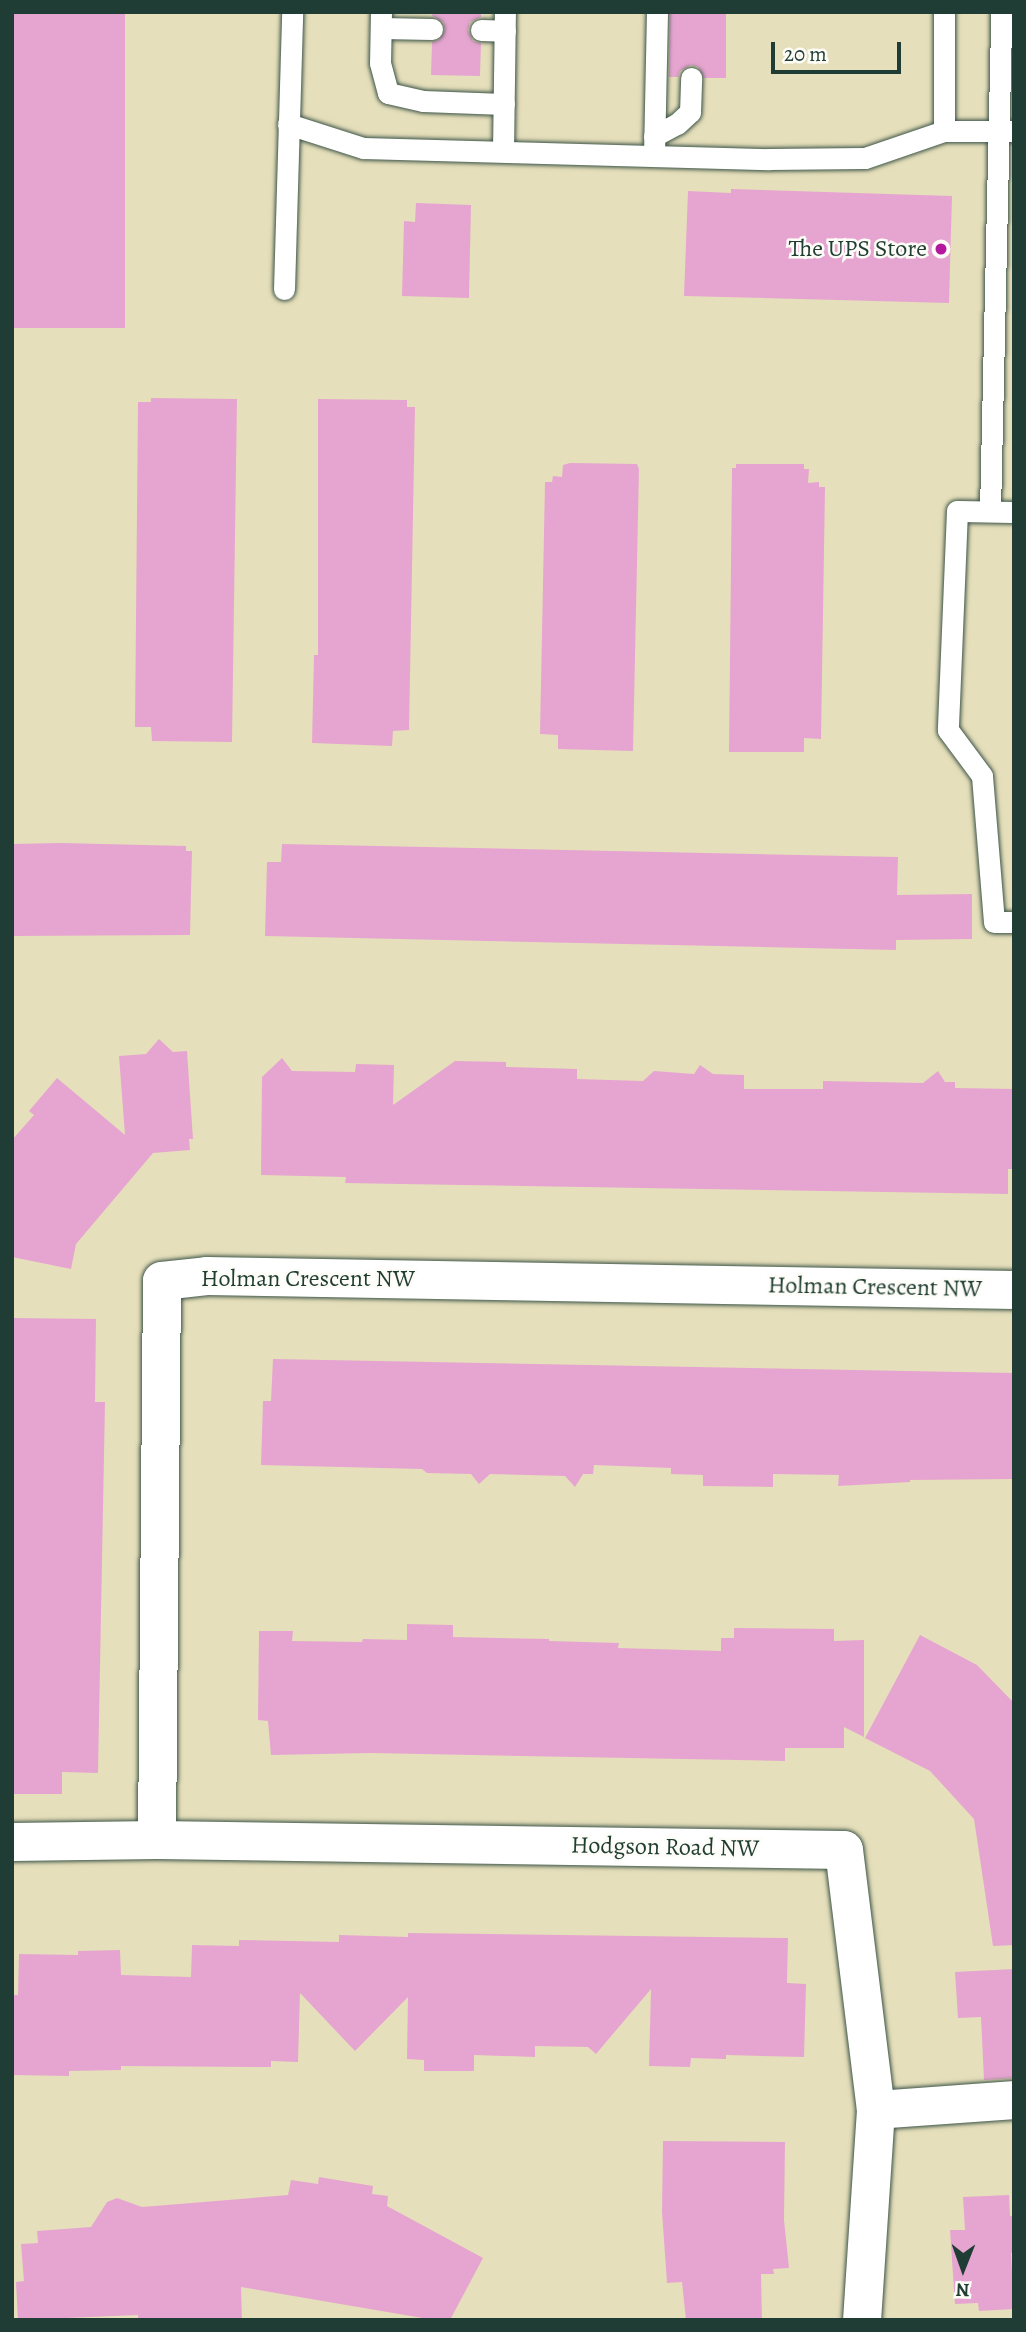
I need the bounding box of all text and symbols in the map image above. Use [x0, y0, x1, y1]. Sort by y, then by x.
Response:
scale bar [774, 28, 904, 72]
text: 20 m [784, 40, 827, 68]
place label: The UPS Store [788, 235, 927, 263]
marker: The UPS Store [933, 241, 949, 257]
street label: Holman Crescent NW [201, 1265, 415, 1293]
street label: Holman Crescent NW [768, 1271, 982, 1303]
street label: Hodgson Road NW [571, 1831, 759, 1863]
north arrow [928, 2234, 998, 2304]
text: N [955, 2277, 970, 2303]

